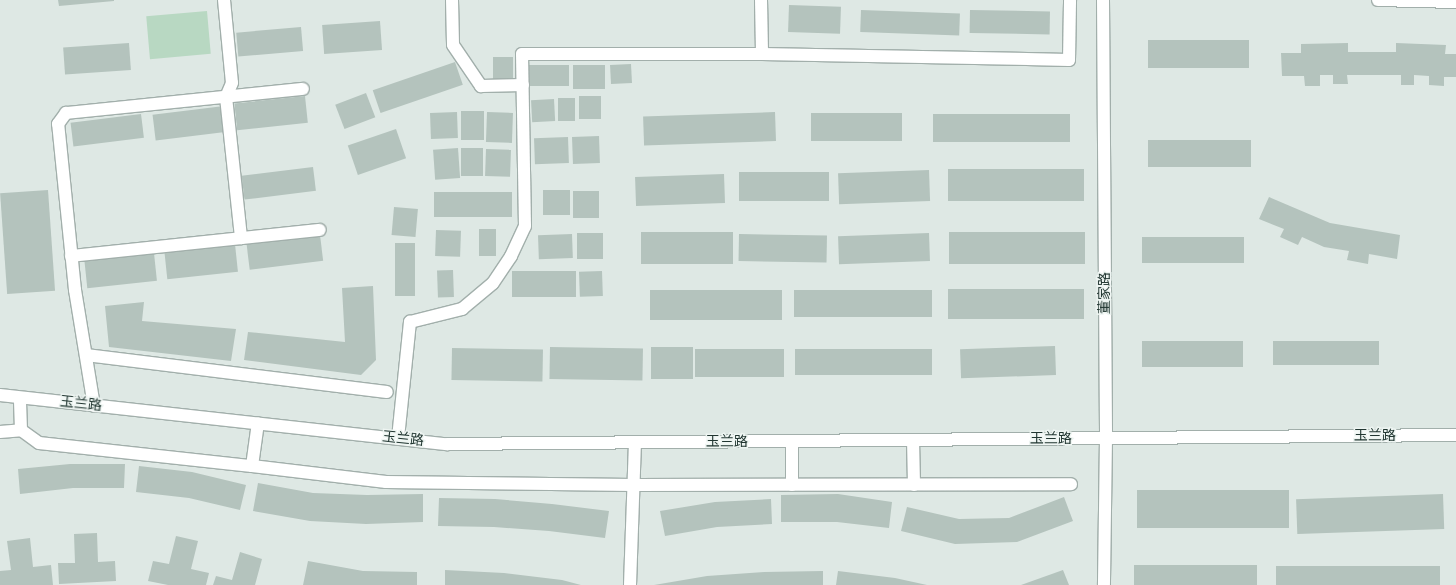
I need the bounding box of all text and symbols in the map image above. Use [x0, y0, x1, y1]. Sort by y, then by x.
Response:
street label: 董家路 [1097, 272, 1113, 314]
street label: 玉兰路 [59, 393, 103, 415]
street label: 玉兰路 [381, 428, 425, 450]
street label: 玉兰路 [1354, 428, 1396, 444]
street label: 玉兰路 [1030, 431, 1072, 447]
street label: 玉兰路 [706, 434, 748, 450]

